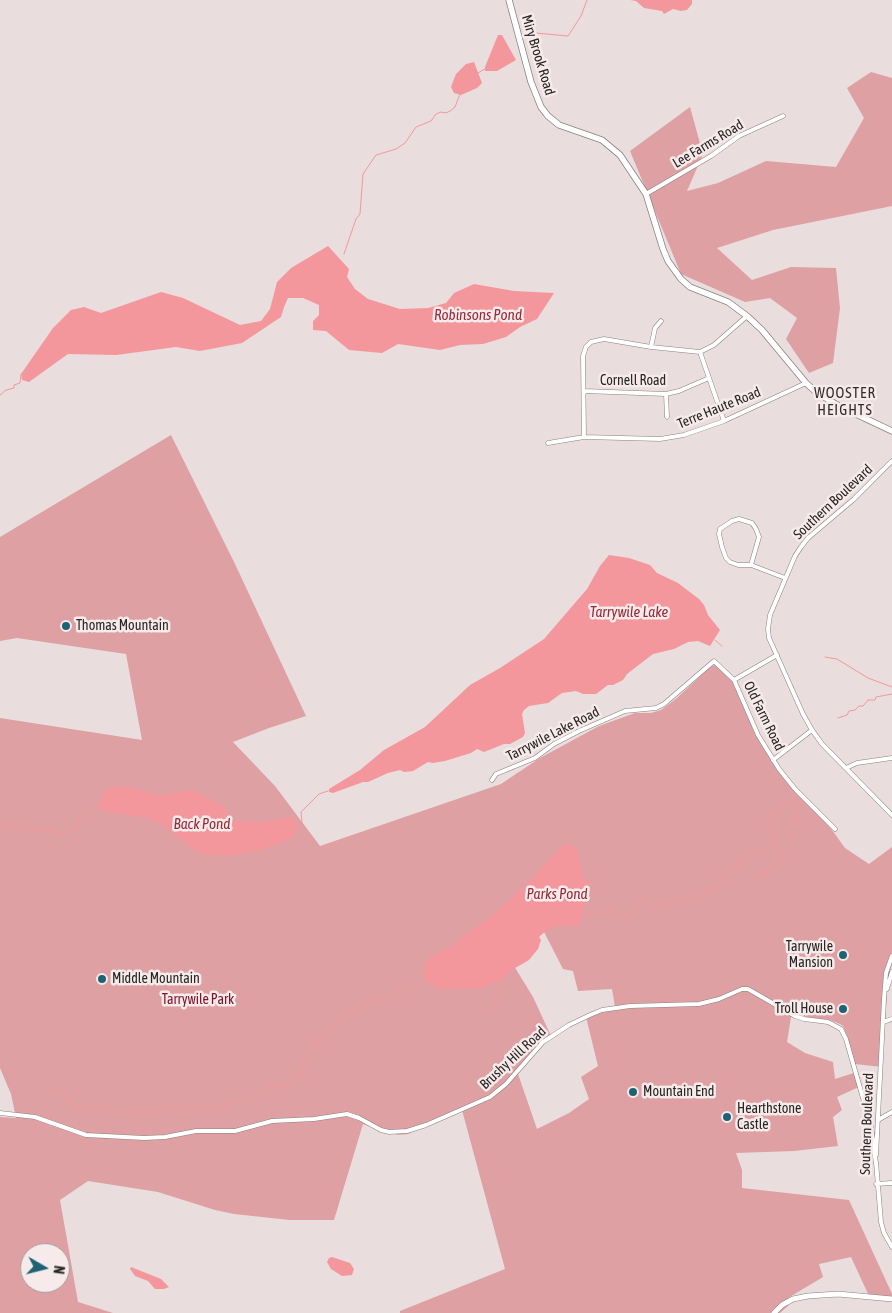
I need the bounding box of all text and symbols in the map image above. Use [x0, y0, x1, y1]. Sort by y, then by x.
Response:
street label: Miry Brook Road [518, 13, 558, 97]
street label: Lee Farms Road [670, 116, 746, 172]
water label: Robinsons Pond [434, 306, 522, 324]
street label: Cornell Road [600, 373, 666, 389]
street label: Terre Haute Road [675, 384, 763, 432]
district label: WOOSTER HEIGHTS [813, 384, 877, 419]
street label: Southern Boulevard [790, 461, 876, 543]
water label: Tarrywile Lake [590, 603, 668, 621]
place label: Thomas Mountain [76, 618, 169, 634]
marker: Thomas Mountain [60, 620, 72, 632]
street label: Old Farm Road [740, 679, 788, 753]
street label: Tarrywile Lake Road [504, 703, 602, 765]
water label: Back Pond [174, 815, 230, 833]
water label: Parks Pond [526, 885, 588, 903]
place label: Tarrywile Mansion [786, 939, 833, 972]
marker: Tarrywile Mansion [837, 949, 849, 961]
place label: Middle Mountain [112, 971, 200, 987]
marker: Middle Mountain [96, 973, 108, 985]
park label: Tarrywile Park [162, 992, 234, 1008]
place label: Troll House [775, 1001, 833, 1017]
marker: Troll House [837, 1003, 849, 1015]
street label: Brushy Hill Road [476, 1023, 550, 1093]
street label: Southern Boulevard [857, 1073, 877, 1175]
place label: Mountain End [643, 1084, 714, 1100]
marker: Mountain End [627, 1086, 639, 1098]
place label: Hearthstone Castle [737, 1101, 801, 1134]
marker: Hearthstone Castle [721, 1111, 733, 1123]
north arrow [20, 1243, 70, 1293]
text: N [50, 1265, 67, 1275]

